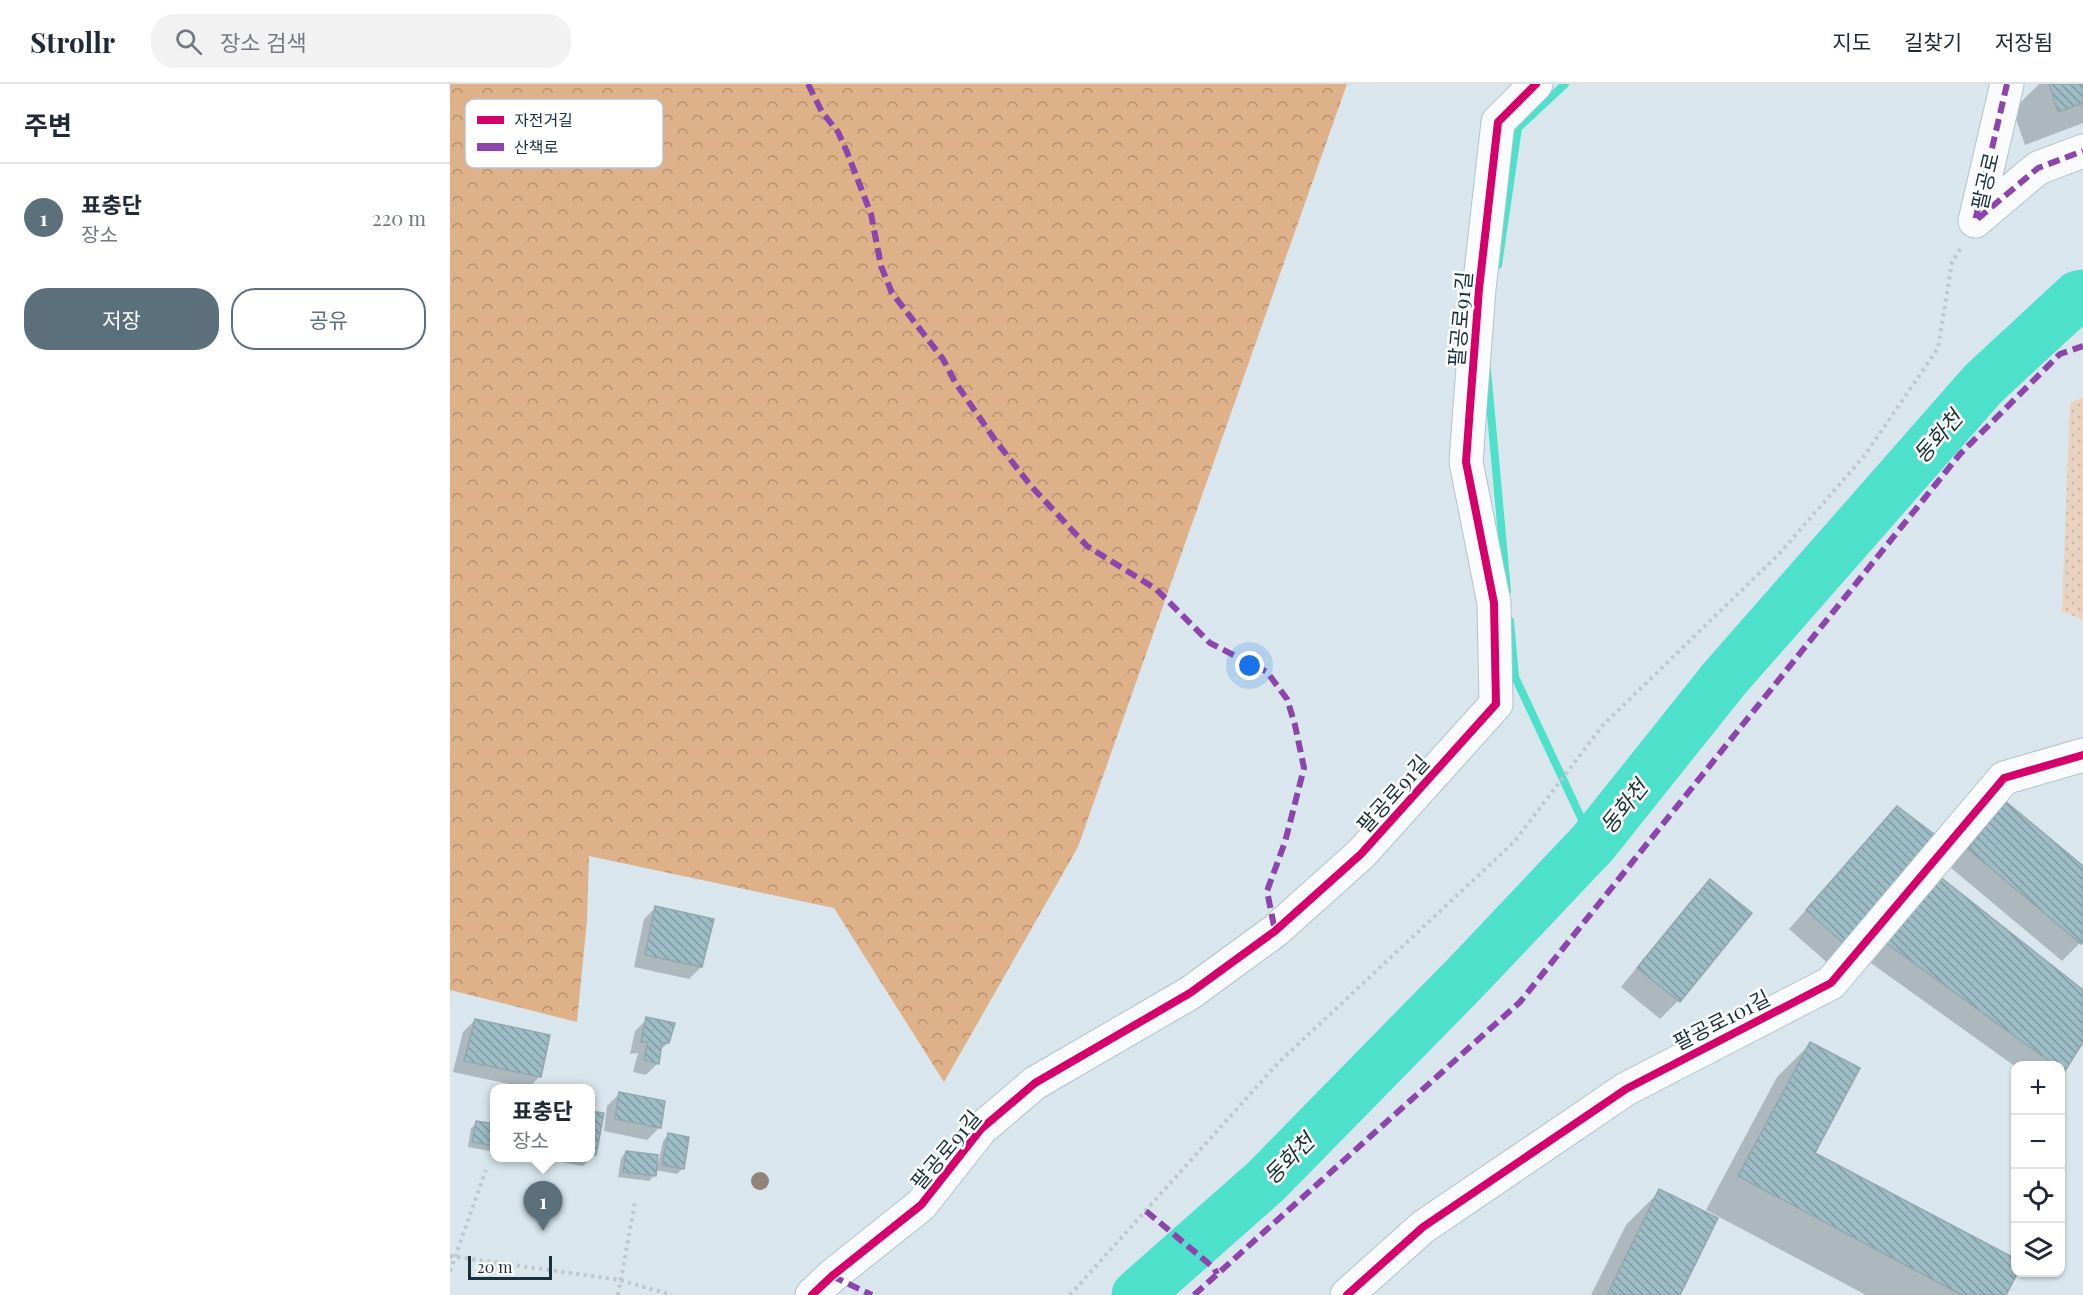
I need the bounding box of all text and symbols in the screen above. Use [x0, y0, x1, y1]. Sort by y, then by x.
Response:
search box [151, 14, 571, 68]
text: Strollr [30, 23, 115, 60]
icon: search [172, 25, 205, 58]
text: 장소 검색 [220, 27, 307, 57]
text: 지도 [1832, 27, 1871, 55]
text: 길찾기 [1904, 27, 1962, 55]
text: 저장됨 [1995, 27, 2053, 55]
legend [465, 99, 663, 168]
text: 주변 [24, 107, 72, 142]
text: 자전거길 [514, 109, 573, 130]
text: 산책로 [514, 136, 558, 157]
street label: 팔공로 [1964, 150, 2004, 212]
text: 표충단 [81, 189, 142, 219]
text: 1 [40, 204, 47, 231]
text: 220 m [372, 204, 426, 231]
text: 장소 [81, 220, 118, 247]
street label: 팔공로91길 [1441, 270, 1477, 368]
button: 저장 [24, 288, 219, 350]
button: 공유 [231, 288, 426, 350]
water label: 동화천 [1906, 401, 1970, 469]
your location [1235, 651, 1264, 680]
street label: 팔공로91길 [1350, 748, 1434, 838]
water label: 동화천 [1592, 771, 1655, 839]
street label: 팔공로101길 [1668, 983, 1774, 1055]
map controls [2011, 1061, 2065, 1277]
button: + [2011, 1061, 2065, 1115]
popup [490, 1084, 595, 1162]
text: 표충단 [512, 1095, 573, 1125]
street label: 팔공로91길 [904, 1103, 986, 1195]
button: − [2011, 1115, 2065, 1169]
water label: 동화천 [1256, 1124, 1322, 1190]
text: 장소 [512, 1126, 549, 1153]
button: locate [2011, 1169, 2065, 1223]
pin: 1 [524, 1182, 562, 1231]
button: layers [2011, 1223, 2065, 1277]
scale bar [468, 1253, 552, 1280]
text: 20 m [477, 1256, 512, 1277]

